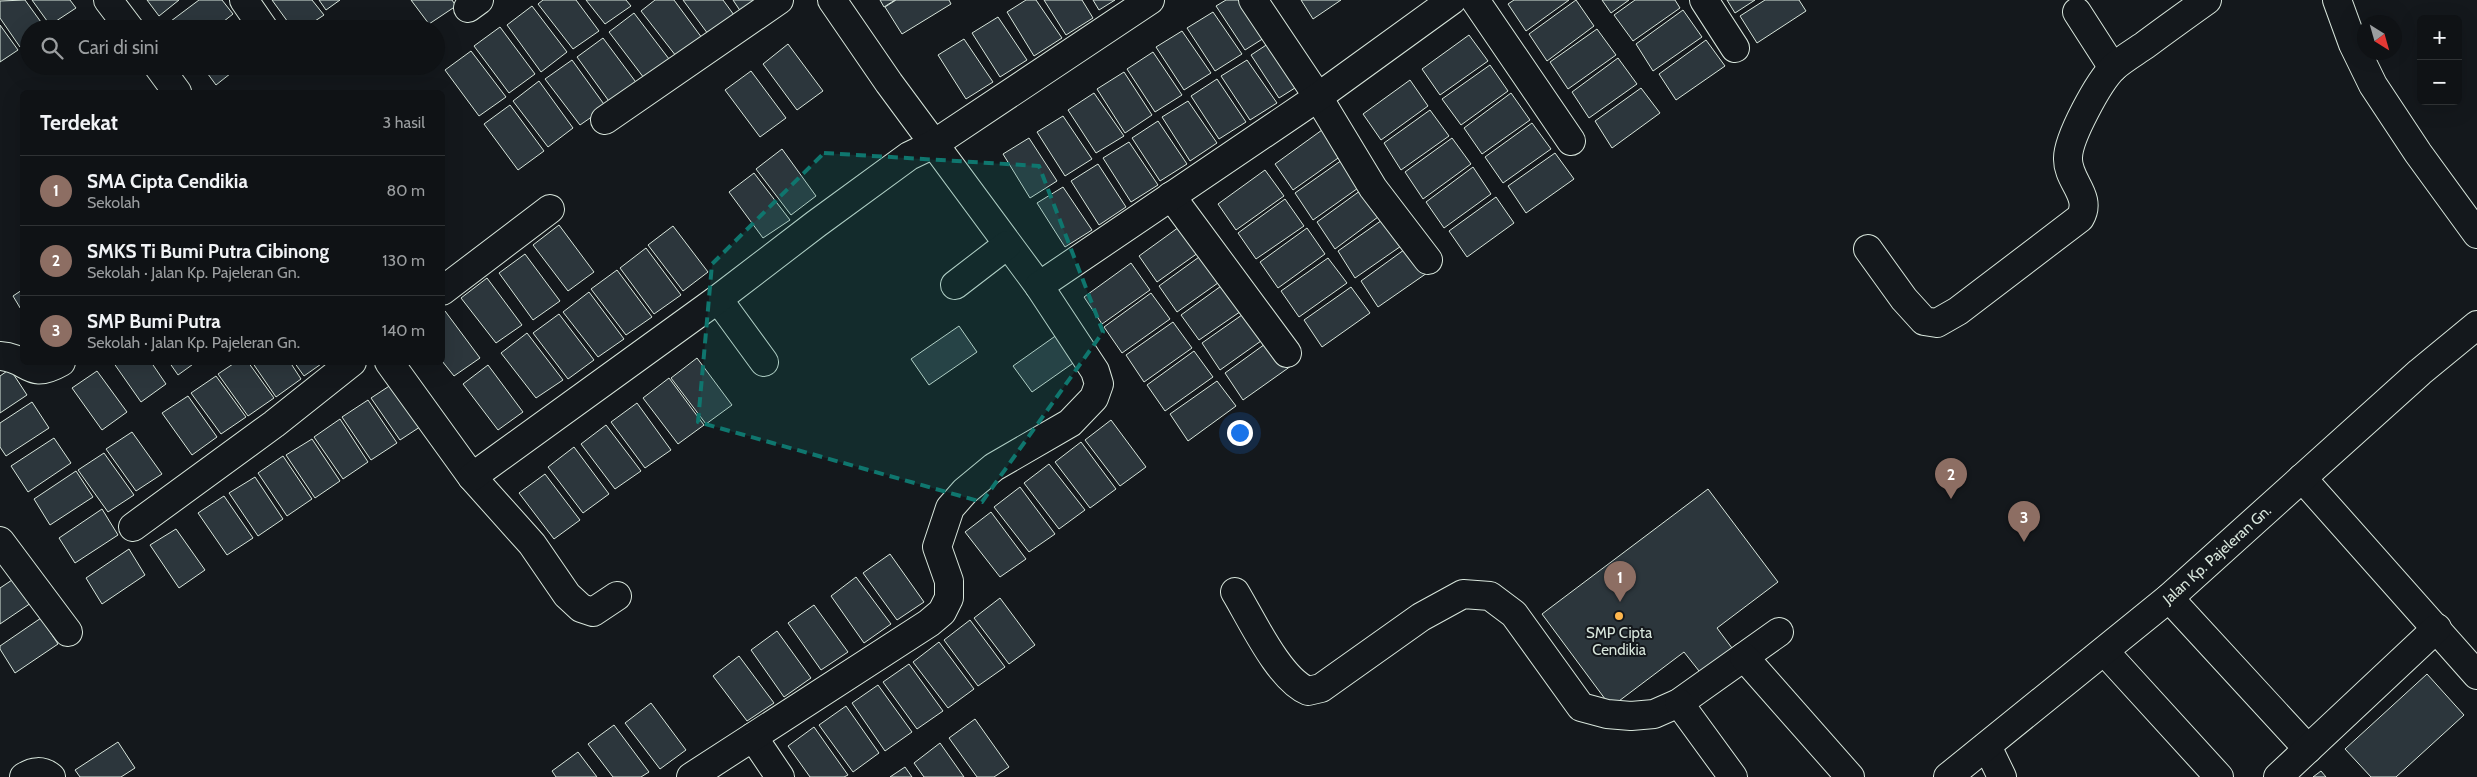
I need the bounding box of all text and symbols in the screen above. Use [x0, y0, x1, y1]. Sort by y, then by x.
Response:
north arrow [2357, 15, 2402, 60]
map controls [2417, 15, 2462, 105]
button: + [2417, 15, 2462, 60]
search box [20, 20, 445, 75]
icon: search [38, 34, 66, 62]
text: Cari di sini [78, 36, 159, 59]
button: − [2417, 60, 2462, 105]
text: Terdekat [40, 110, 118, 135]
text: 3 hasil [383, 113, 425, 132]
text: SMA Cipta Cendikia [87, 170, 248, 193]
text: 1 [53, 181, 59, 200]
text: 80 m [387, 181, 425, 200]
text: Sekolah [87, 193, 140, 212]
text: SMKS Ti Bumi Putra Cibinong [87, 240, 329, 263]
text: 2 [52, 251, 60, 270]
text: 130 m [382, 251, 425, 270]
text: Sekolah · Jalan Kp. Pajeleran Gn. [87, 263, 300, 282]
text: SMP Bumi Putra [87, 310, 221, 333]
text: 3 [52, 321, 60, 340]
text: 140 m [382, 321, 425, 340]
text: Sekolah · Jalan Kp. Pajeleran Gn. [87, 333, 300, 352]
your location [1227, 420, 1253, 446]
pin: 2 [1935, 458, 1967, 499]
pin: 3 [2008, 501, 2040, 542]
street label: Jalan Kp. Pajeleran Gn. [2159, 501, 2275, 609]
pin: 1 [1604, 561, 1636, 602]
marker: SMP Cipta Cendikia [1613, 610, 1625, 622]
place label: SMP Cipta Cendikia [1586, 624, 1653, 659]

